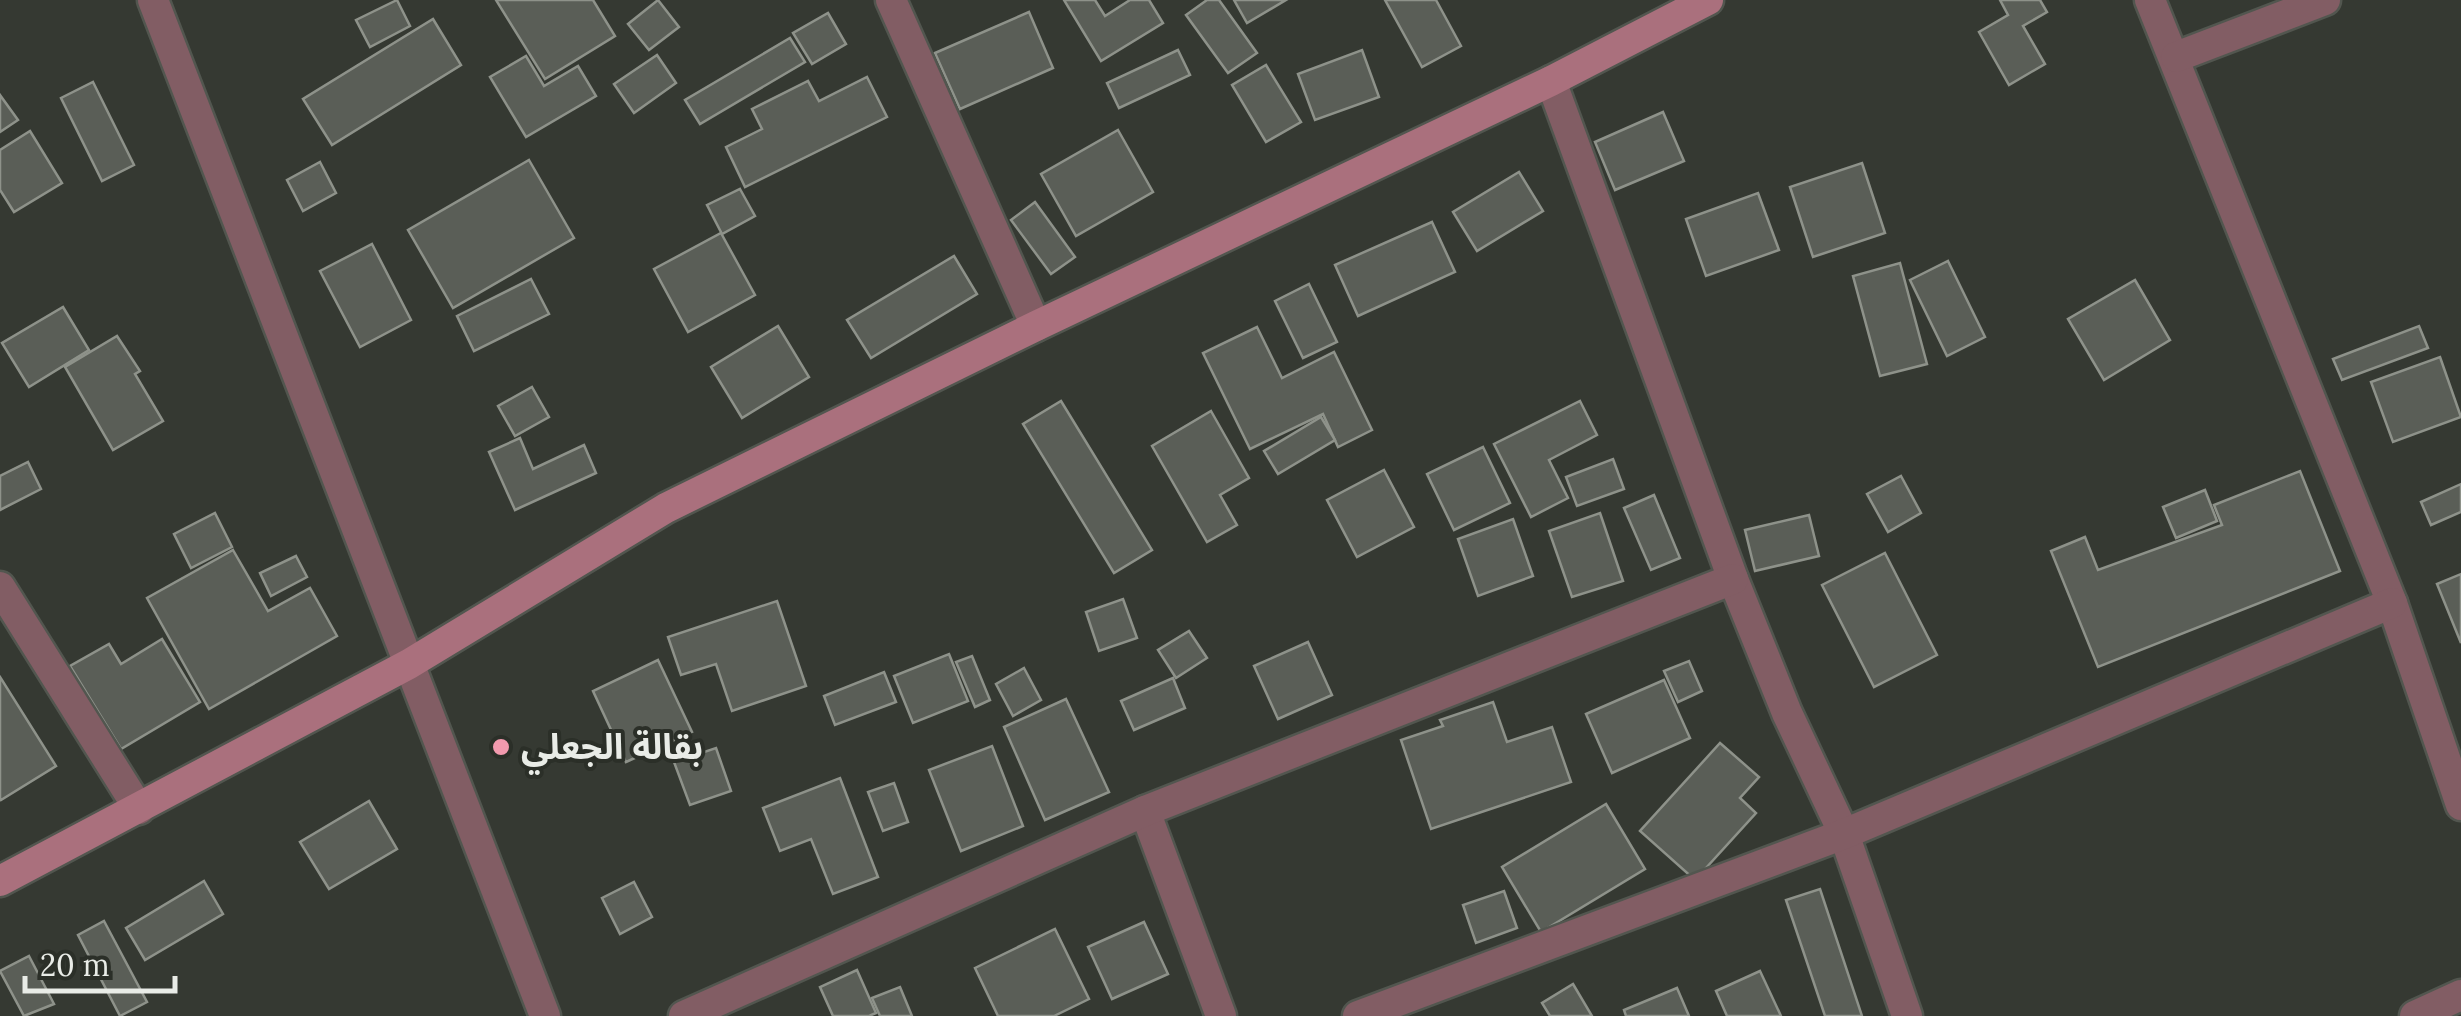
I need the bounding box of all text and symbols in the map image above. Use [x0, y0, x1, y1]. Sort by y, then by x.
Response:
place label: بقالة الجعلي [521, 724, 703, 775]
marker: بقالة الجعلي [490, 736, 512, 758]
scale bar [25, 931, 175, 993]
text: 20 m [40, 946, 109, 984]

